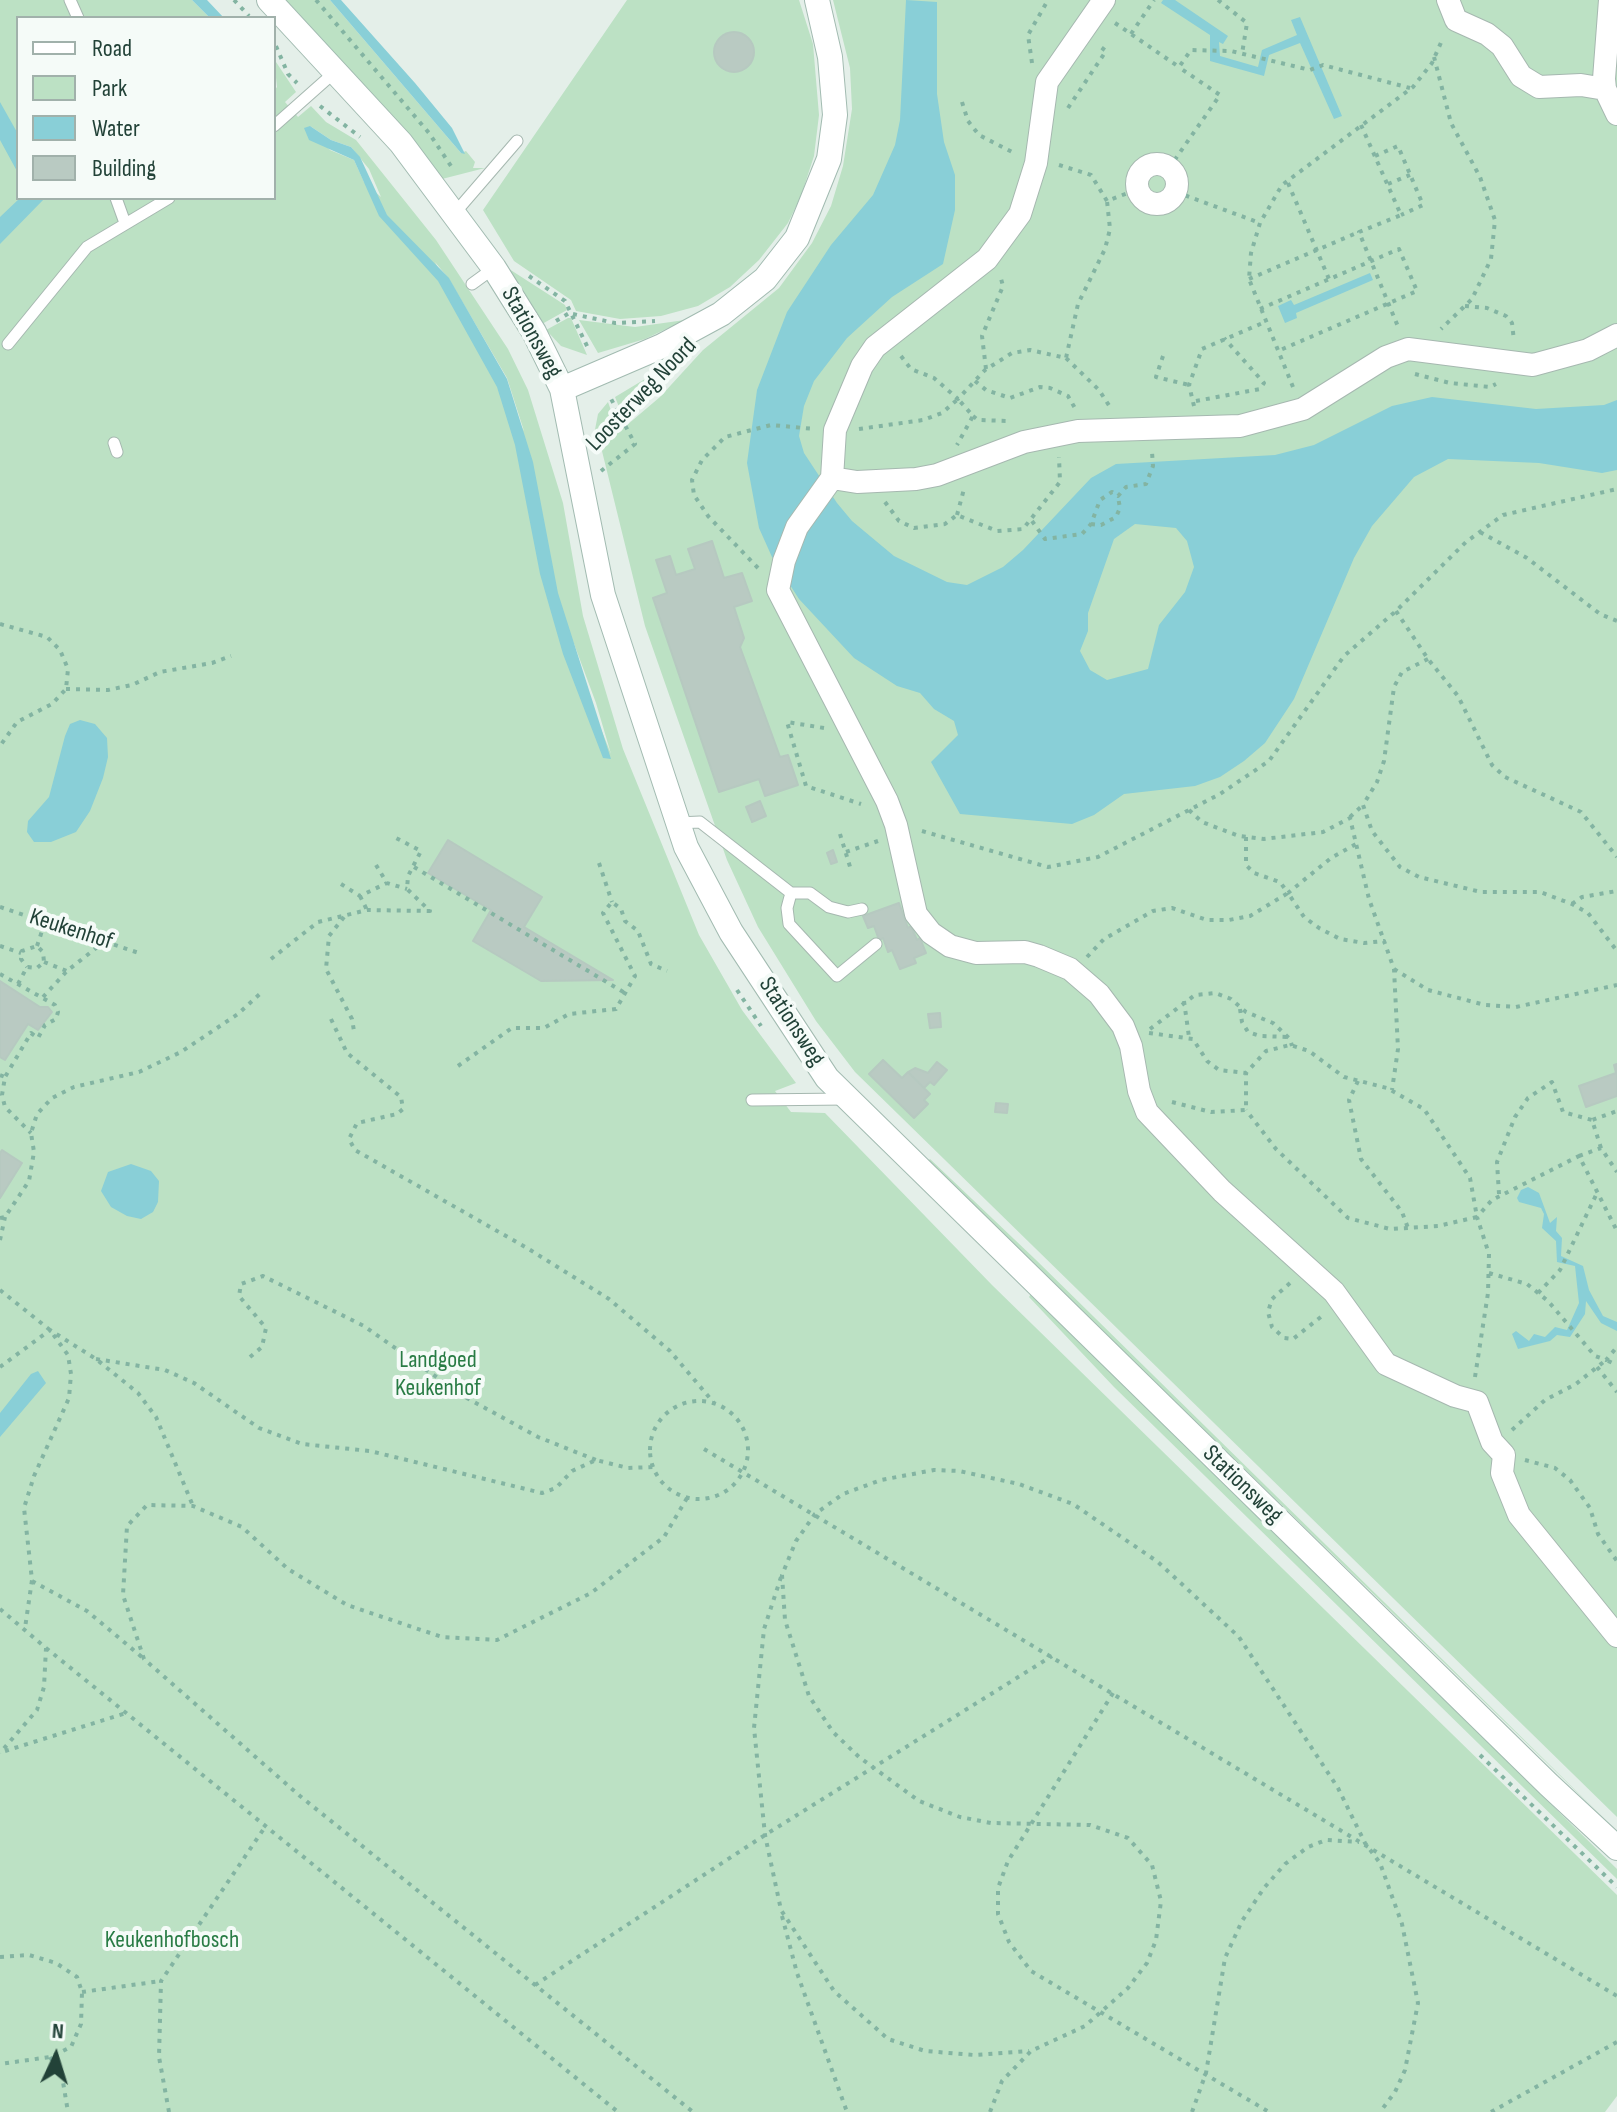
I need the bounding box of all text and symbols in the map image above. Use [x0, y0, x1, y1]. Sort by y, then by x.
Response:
legend [16, 16, 276, 200]
text: Road [92, 34, 132, 63]
text: Park [92, 74, 127, 103]
text: Water [92, 114, 140, 143]
text: Building [92, 154, 156, 183]
street label: Stationsweg [494, 282, 568, 384]
street label: Loosterweg Noord [581, 332, 703, 458]
street label: Keukenhof [26, 903, 116, 957]
street label: Stationsweg [752, 972, 830, 1072]
park label: Landgoed Keukenhof [395, 1347, 481, 1403]
street label: Stationsweg [1196, 1440, 1288, 1530]
park label: Keukenhofbosch [105, 1927, 239, 1955]
north arrow [16, 2016, 96, 2096]
text: N [51, 2018, 65, 2045]

